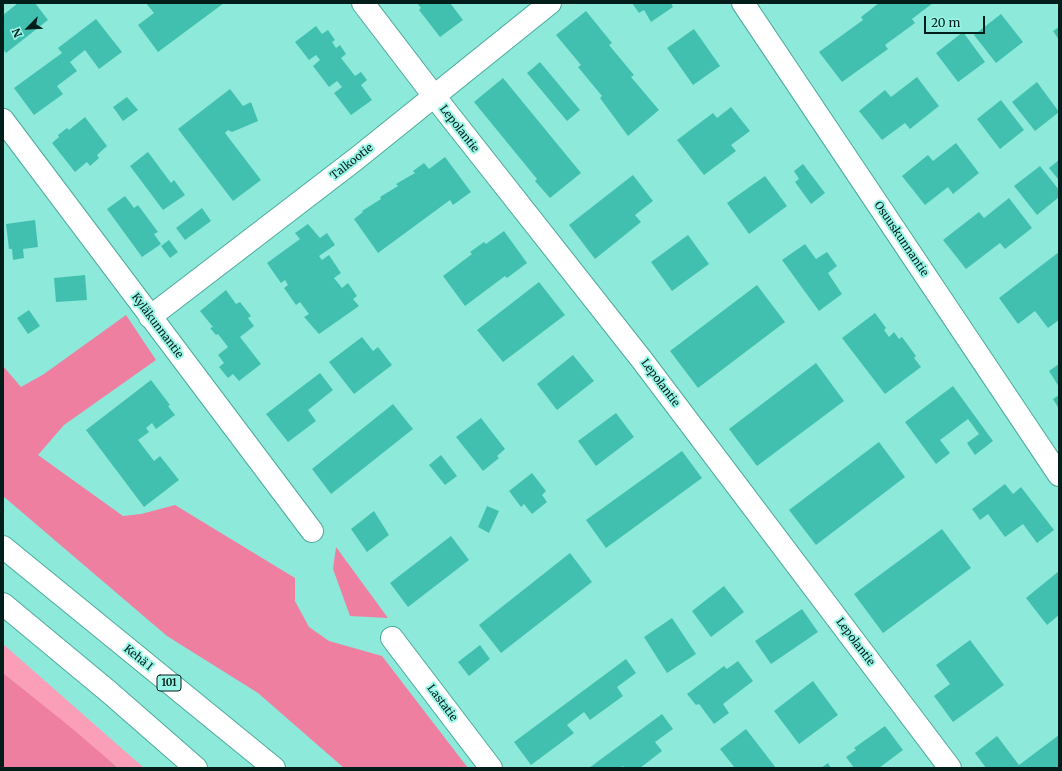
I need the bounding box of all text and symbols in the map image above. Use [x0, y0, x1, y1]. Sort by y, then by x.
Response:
north arrow [8, 8, 48, 48]
scale bar [926, 8, 987, 34]
text: 20 m [931, 15, 960, 30]
text: N [9, 26, 25, 40]
street label: Lepolantie [437, 103, 481, 155]
street label: Talkootie [328, 141, 376, 183]
street label: Osuuskunnantie [871, 199, 931, 279]
street label: Kyläkunnantie [128, 291, 186, 361]
street label: Lepolantie [638, 357, 682, 409]
street label: Lepolantie [833, 616, 877, 668]
street label: Kehä I [121, 642, 155, 674]
road number: 101 [157, 675, 181, 691]
street label: Lastatie [424, 682, 460, 724]

